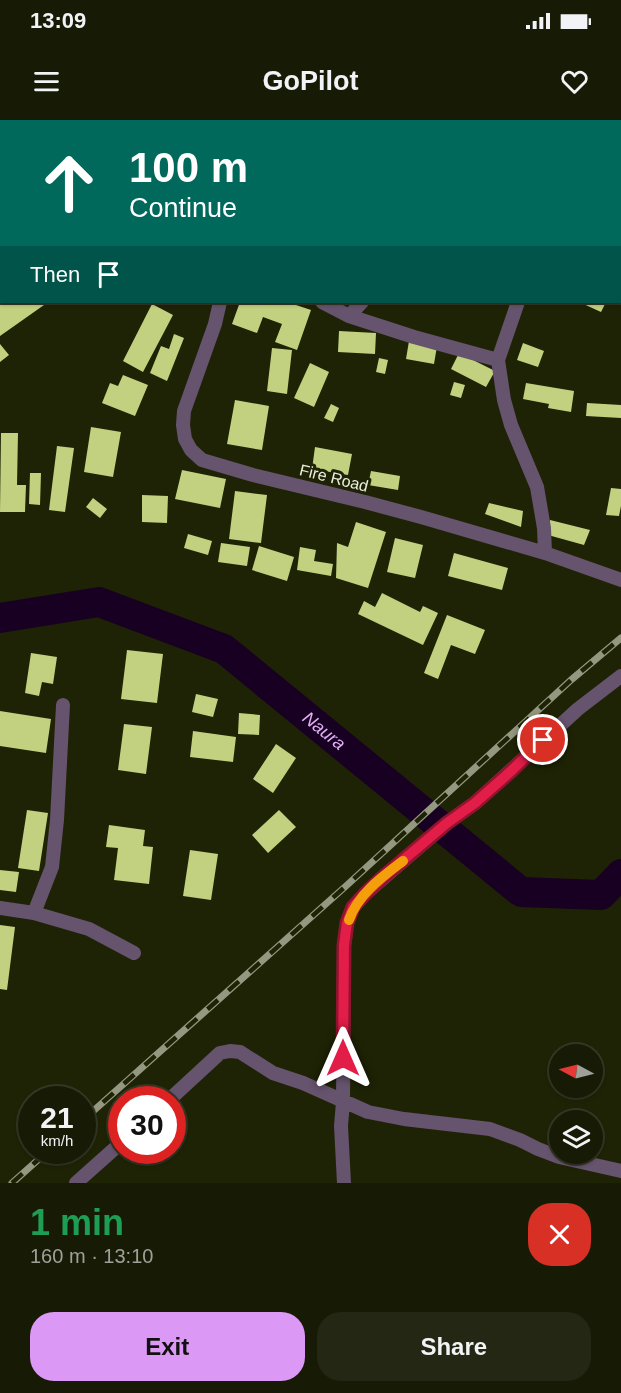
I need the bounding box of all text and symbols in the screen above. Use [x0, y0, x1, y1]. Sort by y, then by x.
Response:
text: 13:09 [30, 8, 86, 33]
icon: menu [30, 65, 63, 98]
icon: heart [558, 65, 591, 98]
text: GoPilot [263, 66, 359, 96]
icon: ahead [30, 144, 108, 222]
text: 100 m [129, 144, 248, 191]
text: Continue [129, 193, 237, 223]
icon: arrive [92, 258, 125, 291]
text: Then [30, 262, 80, 287]
street label: Fire Road [298, 461, 370, 495]
water label: Naura [299, 708, 349, 754]
pin [517, 714, 568, 765]
icon: arrive [526, 723, 559, 756]
position arrow [311, 1026, 375, 1090]
north arrow [549, 1044, 603, 1098]
map controls [549, 1044, 603, 1164]
speed limit sign: 30 [108, 1086, 186, 1164]
text: 21 [40, 1101, 74, 1134]
button: layers [549, 1110, 603, 1164]
text: km/h [41, 1132, 73, 1149]
text: 1 min [30, 1202, 124, 1243]
button: close [528, 1203, 591, 1266]
text: 160 m · 13:10 [30, 1245, 153, 1267]
button: Exit [30, 1312, 305, 1381]
button: Share [317, 1312, 591, 1381]

